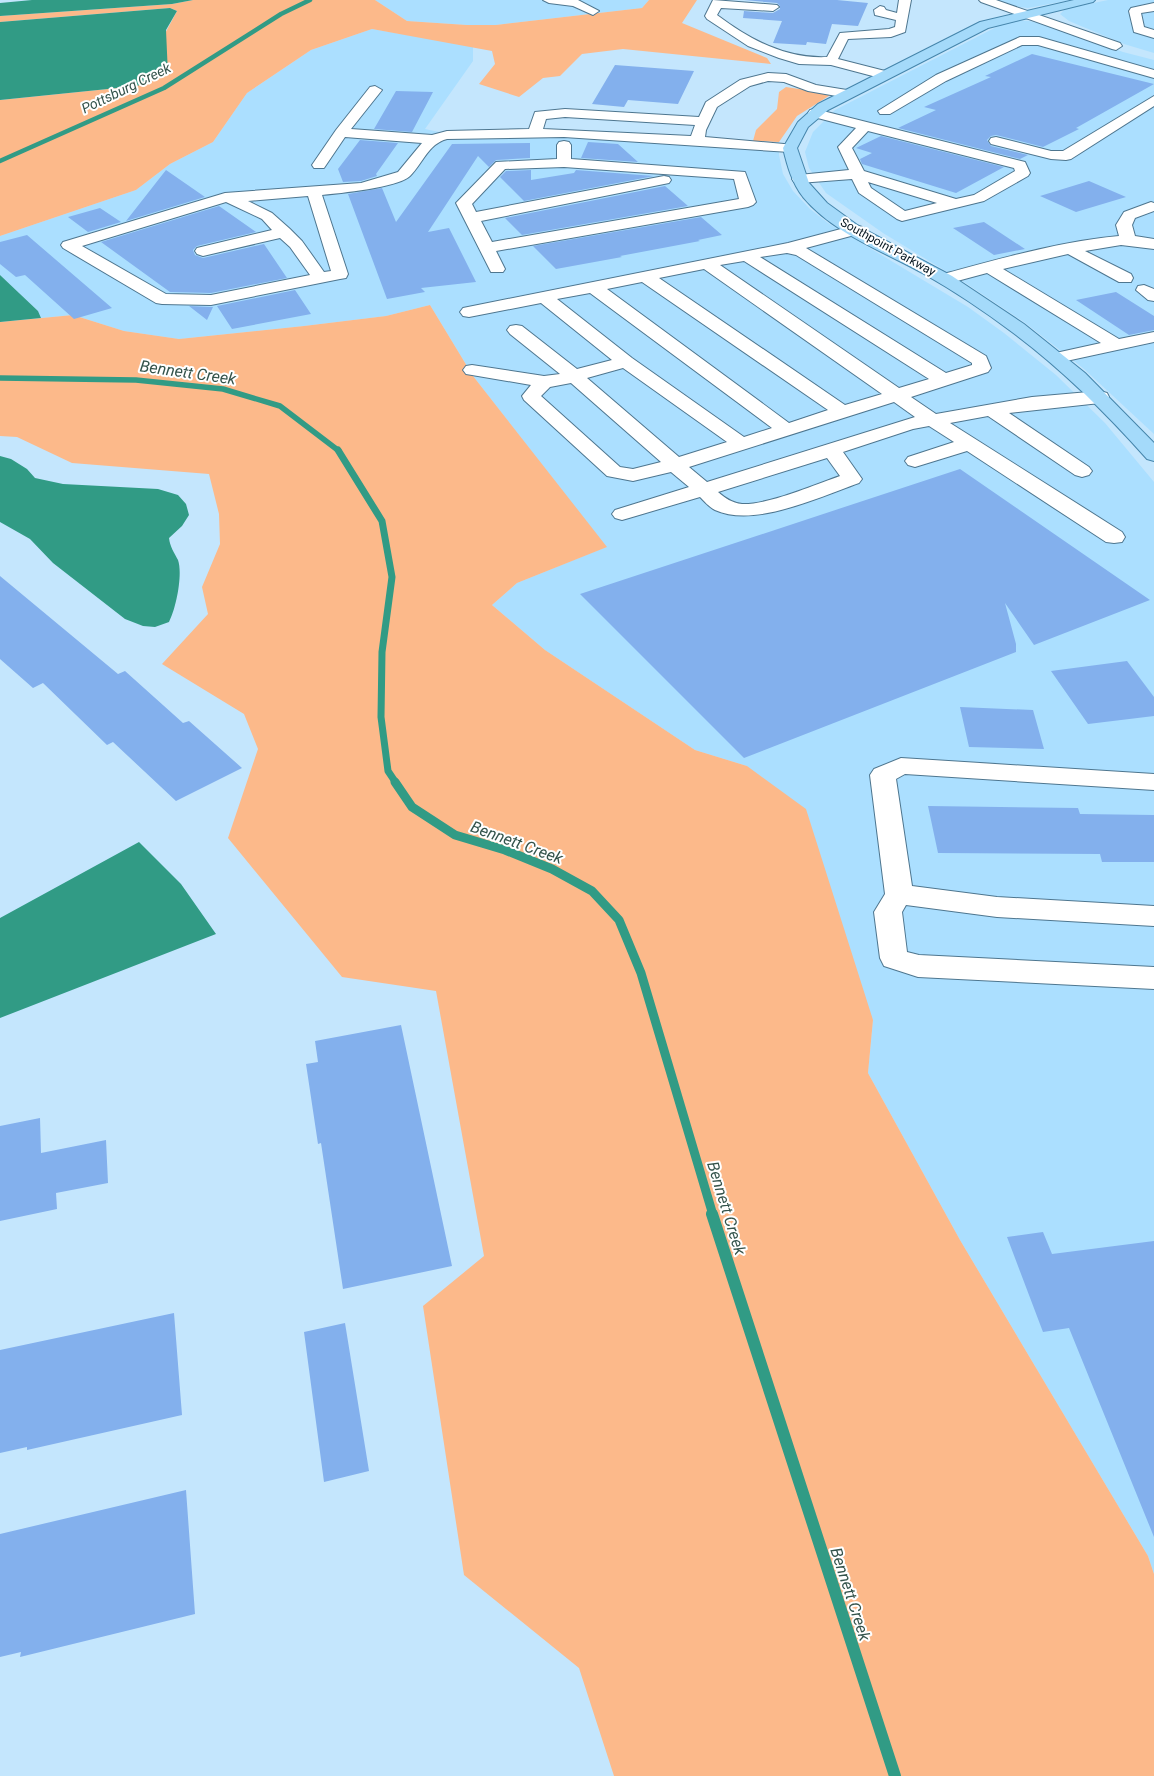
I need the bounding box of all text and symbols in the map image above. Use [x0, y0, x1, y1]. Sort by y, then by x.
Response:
water label: Pottsburg Creek [79, 59, 174, 117]
street label: Southpoint Parkway [838, 215, 938, 279]
water label: Bennett Creek [139, 356, 238, 389]
water label: Bennett Creek [468, 817, 567, 868]
water label: Bennett Creek [703, 1159, 750, 1258]
water label: Bennett Creek [827, 1545, 875, 1644]

